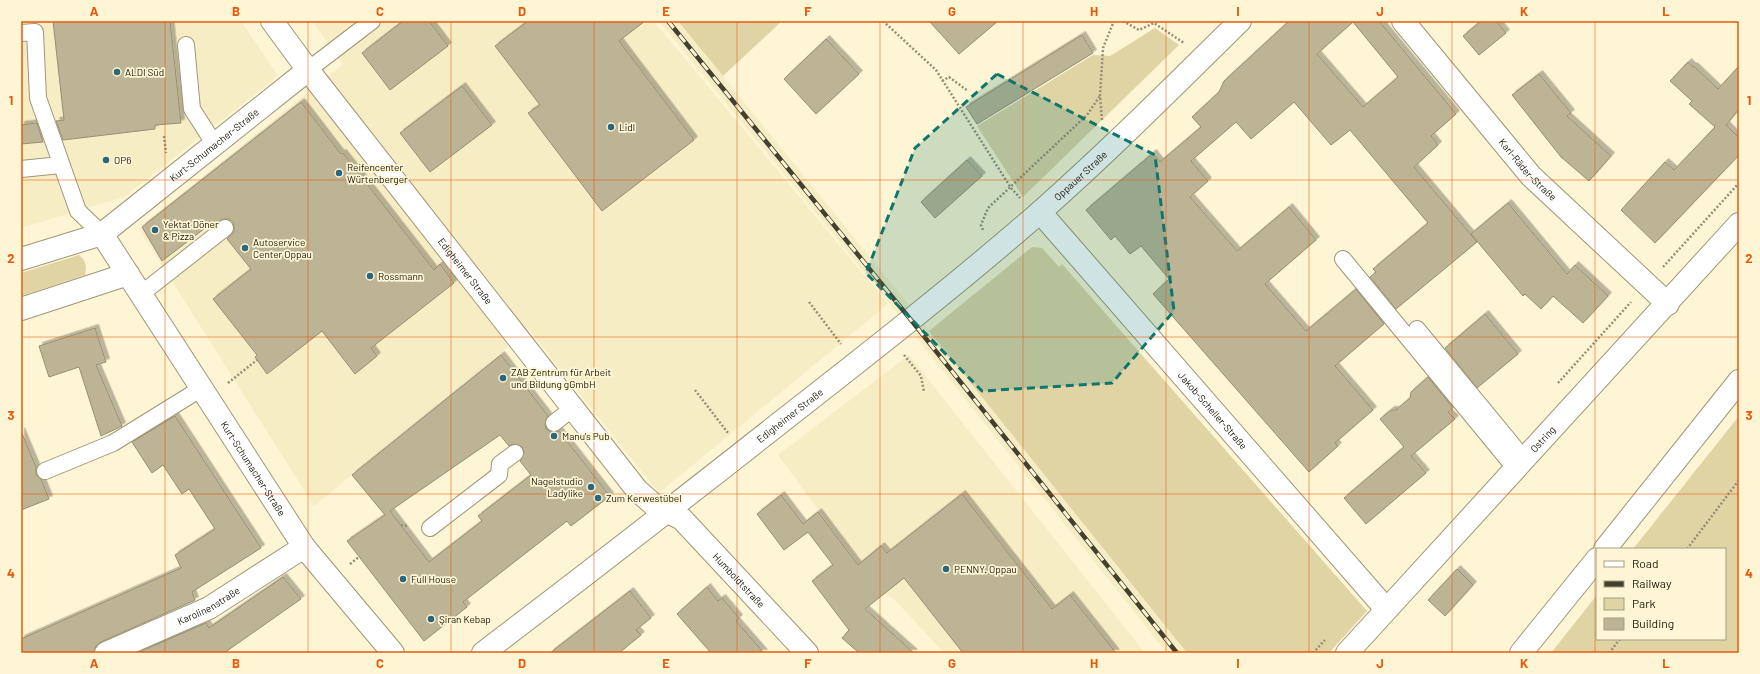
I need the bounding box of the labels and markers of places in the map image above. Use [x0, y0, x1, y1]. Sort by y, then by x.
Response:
place label: ALDI Süd [125, 66, 164, 78]
marker: ALDI Süd [112, 67, 122, 77]
place label: Lidl [619, 121, 635, 133]
marker: Lidl [606, 122, 616, 132]
place label: OP6 [114, 154, 131, 166]
marker: OP6 [101, 155, 111, 165]
place label: Reifencenter Würtenberger [347, 161, 408, 185]
marker: Reifencenter Würtenberger [334, 168, 344, 178]
place label: Yektat Döner & Pizza [163, 218, 219, 242]
marker: Yektat Döner & Pizza [150, 225, 160, 235]
place label: Autoservice Center Oppau [253, 236, 312, 260]
marker: Autoservice Center Oppau [240, 243, 250, 253]
place label: Rossmann [378, 270, 423, 282]
marker: Rossmann [365, 271, 375, 281]
place label: ZAB Zentrum für Arbeit und Bildung gGmbH [511, 366, 612, 390]
marker: ZAB Zentrum für Arbeit und Bildung gGmbH [498, 373, 508, 383]
place label: Manu's Pub [562, 430, 610, 442]
marker: Manu's Pub [549, 431, 559, 441]
place label: Nagelstudio Ladylike [531, 475, 583, 499]
marker: Nagelstudio Ladylike [586, 482, 596, 492]
place label: Zum Kerwestübel [606, 492, 681, 504]
marker: Zum Kerwestübel [593, 493, 603, 503]
place label: PENNY. Oppau [954, 563, 1017, 575]
marker: PENNY. Oppau [941, 564, 951, 574]
place label: Full House [411, 573, 456, 585]
marker: Full House [398, 574, 408, 584]
place label: Şiran Kebap [439, 613, 491, 625]
marker: Şiran Kebap [426, 614, 436, 624]

